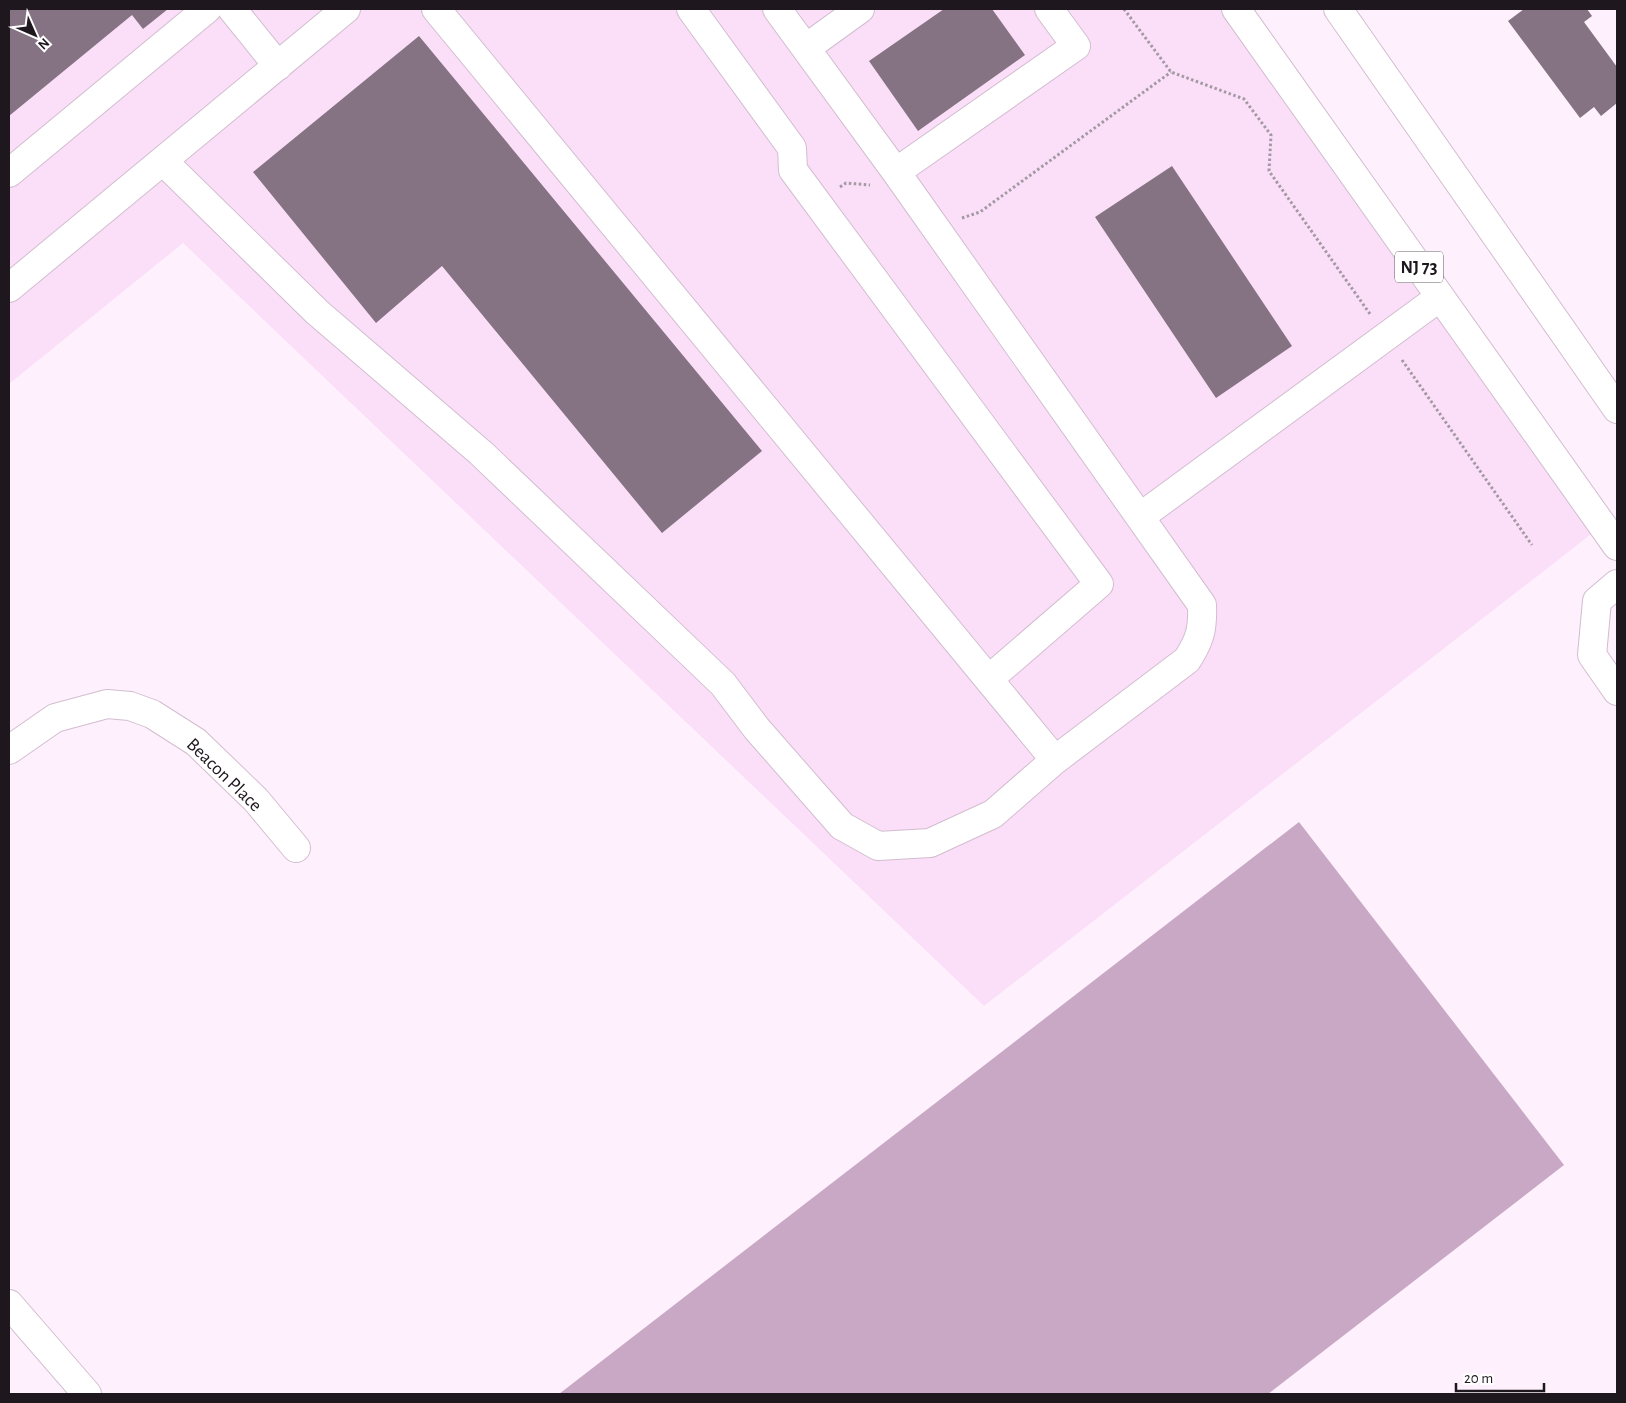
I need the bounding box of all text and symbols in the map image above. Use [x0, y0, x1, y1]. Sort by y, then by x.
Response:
north arrow [10, 10, 60, 60]
text: N [35, 35, 52, 52]
road number: NJ 73 [1395, 252, 1443, 282]
street label: Beacon Place [183, 735, 265, 815]
scale bar [1456, 1360, 1544, 1392]
text: 20 m [1464, 1371, 1493, 1386]

